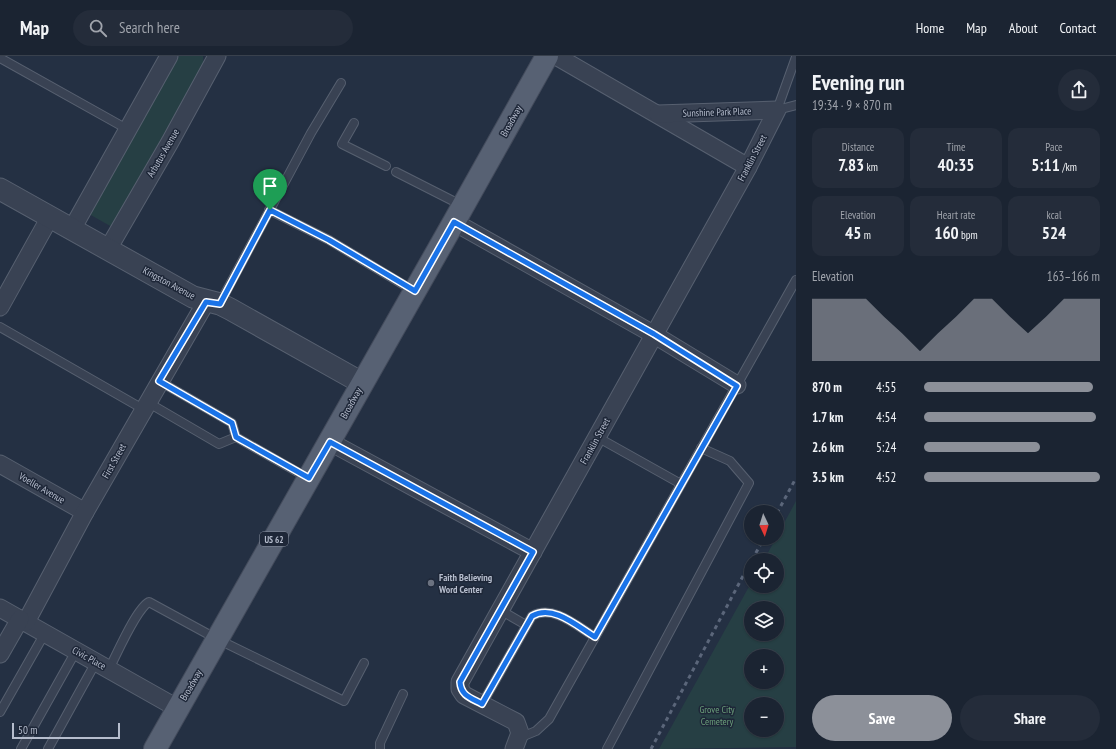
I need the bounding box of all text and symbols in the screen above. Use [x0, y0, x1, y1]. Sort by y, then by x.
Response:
search box [73, 10, 353, 46]
text: Map [20, 16, 49, 40]
icon: search [87, 17, 109, 39]
text: Search here [119, 18, 180, 37]
text: Home [916, 19, 944, 37]
text: Map [966, 19, 987, 37]
text: About [1009, 19, 1038, 37]
text: Contact [1060, 19, 1096, 37]
text: Evening run [812, 68, 905, 96]
button: share [1058, 69, 1100, 111]
text: 19:34 · 9 × 870 m [812, 97, 892, 114]
street label: Broadway [497, 103, 525, 139]
street label: Sunshine Park Place [682, 104, 752, 120]
street label: Arbutus Avenue [144, 126, 182, 180]
street label: Franklin Street [734, 132, 770, 184]
text: Distance [842, 140, 874, 154]
text: Time [946, 140, 966, 154]
text: Pace [1045, 140, 1063, 154]
text: 7.83 [838, 154, 864, 176]
text: 40:35 [938, 154, 974, 176]
text: 5:11 [1031, 154, 1060, 176]
text: km [864, 160, 878, 174]
text: /km [1060, 160, 1077, 174]
pin [253, 169, 287, 210]
icon: arrive [259, 175, 281, 197]
text: Elevation [840, 208, 876, 222]
text: Heart rate [937, 208, 975, 222]
text: kcal [1046, 208, 1062, 222]
text: 45 [845, 222, 861, 244]
text: 160 [934, 222, 959, 244]
text: 524 [1042, 222, 1066, 244]
text: m [861, 228, 871, 242]
text: bpm [959, 228, 978, 242]
street label: Kingston Avenue [140, 264, 198, 302]
text: Elevation [812, 268, 854, 285]
text: 163–166 m [1047, 268, 1100, 285]
text: 870 m [812, 379, 842, 396]
text: 4:55 [876, 379, 896, 396]
street label: Broadway [337, 385, 365, 421]
text: 1.7 km [812, 409, 843, 426]
text: 4:54 [876, 409, 896, 426]
street label: Franklin Street [577, 415, 613, 466]
text: 2.6 km [812, 439, 844, 456]
text: 5:24 [876, 439, 896, 456]
street label: First Street [99, 441, 129, 481]
street label: Voeller Avenue [16, 469, 67, 506]
text: 3.5 km [812, 469, 844, 486]
text: 4:52 [876, 469, 896, 486]
north arrow [744, 505, 784, 545]
map controls [744, 505, 784, 737]
road number: US 62 [260, 532, 288, 546]
button: locate [744, 553, 784, 593]
place label: Faith Believing Word Center [438, 571, 493, 596]
marker: Faith Believing Word Center [426, 578, 436, 588]
button: layers [744, 601, 784, 641]
street label: Civic Place [70, 643, 108, 673]
button: + [744, 649, 784, 689]
street label: Broadway [177, 667, 205, 703]
button: Save [812, 695, 952, 741]
button: Share [960, 695, 1100, 741]
button: − [744, 697, 784, 737]
park label: Grove City Cemetery [699, 703, 735, 728]
scale bar [12, 721, 120, 740]
text: 50 m [18, 723, 37, 737]

